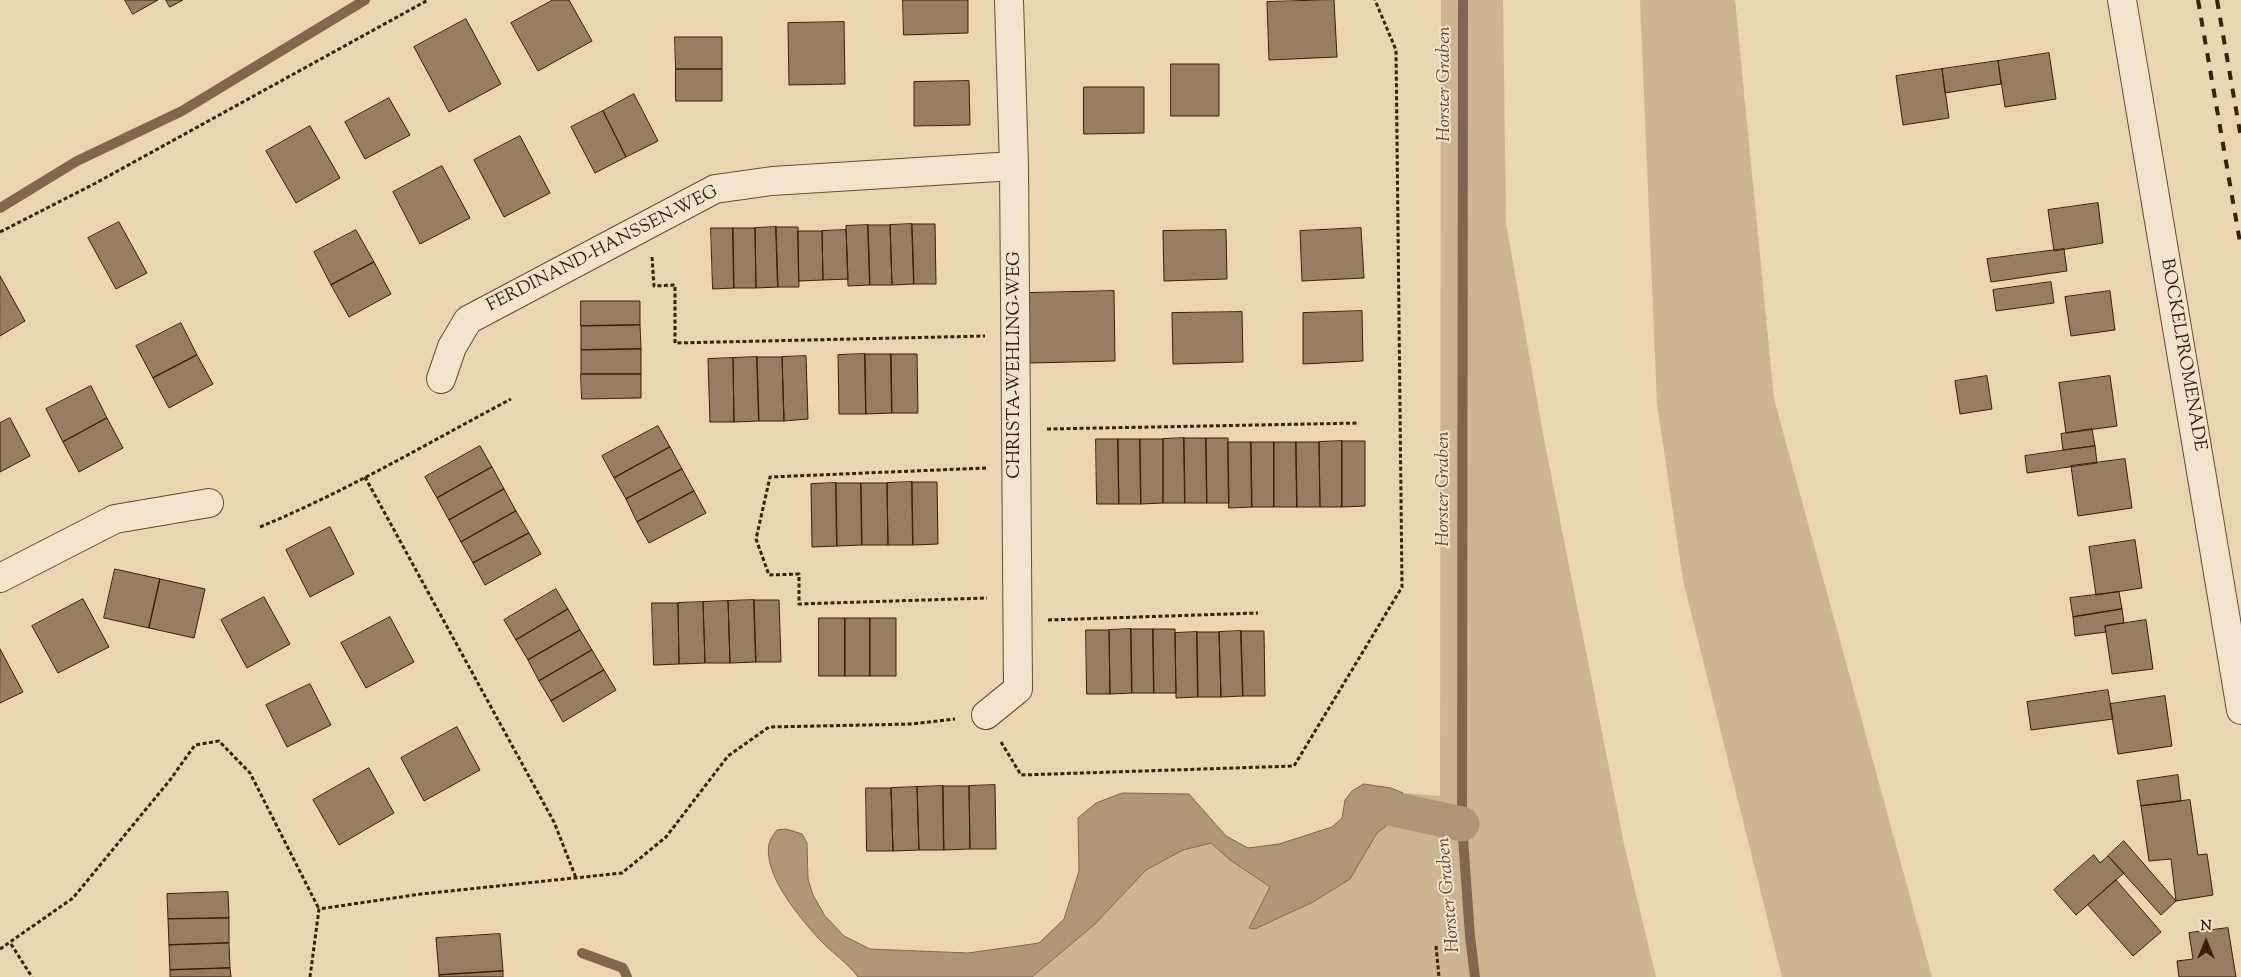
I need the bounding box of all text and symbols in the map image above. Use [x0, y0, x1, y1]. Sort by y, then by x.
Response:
water label: Horster Graben [1435, 26, 1457, 142]
street label: FERDINAND-HANSSEN-WEG [484, 182, 722, 318]
street label: CHRISTA-WEHLING-WEG [1005, 251, 1027, 479]
street label: BOCKELPROMENADE [2154, 257, 2210, 453]
water label: Horster Graben [1434, 431, 1456, 547]
water label: Horster Graben [1434, 836, 1466, 954]
north arrow [2181, 917, 2231, 967]
text: N [2200, 917, 2212, 937]

